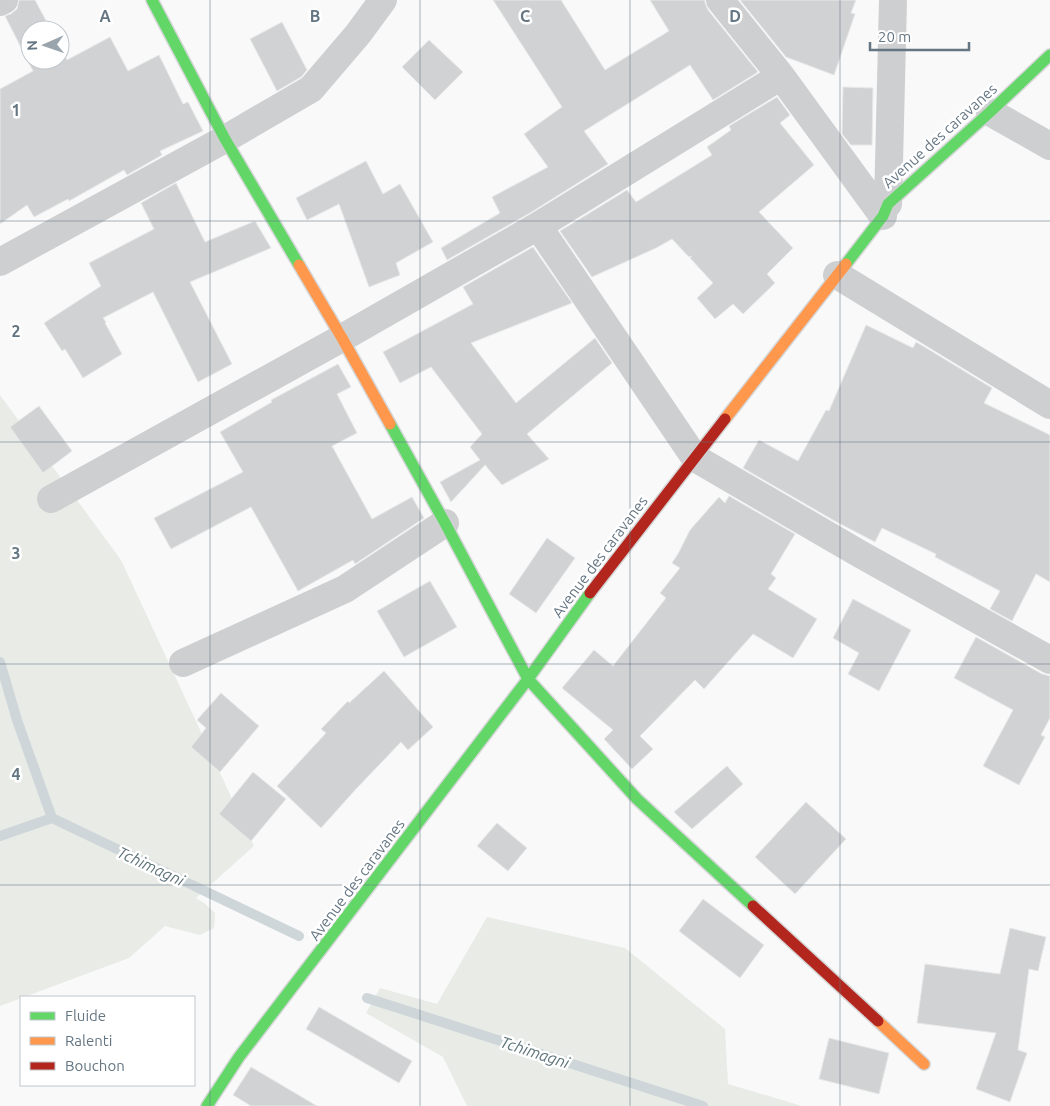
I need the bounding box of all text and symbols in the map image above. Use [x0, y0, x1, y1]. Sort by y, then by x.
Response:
text: A [99, 7, 111, 25]
text: B [310, 7, 320, 25]
text: C [520, 7, 530, 25]
text: D [729, 7, 741, 25]
north arrow [20, 20, 70, 70]
scale bar [870, 20, 969, 52]
text: 20 m [878, 28, 911, 45]
text: N [24, 40, 40, 51]
street label: Avenue des caravanes [879, 80, 1000, 191]
text: 1 [11, 101, 21, 119]
text: 2 [11, 322, 21, 340]
street label: Avenue des caravanes [548, 493, 651, 621]
text: 3 [11, 544, 21, 562]
text: 4 [11, 765, 21, 783]
street label: Avenue des caravanes [305, 816, 408, 944]
water label: Tchimagni [115, 843, 188, 890]
legend [20, 996, 195, 1086]
text: Fluide [65, 1007, 106, 1024]
text: Ralenti [65, 1032, 112, 1049]
water label: Tchimagni [498, 1032, 573, 1072]
text: Bouchon [65, 1057, 125, 1074]

